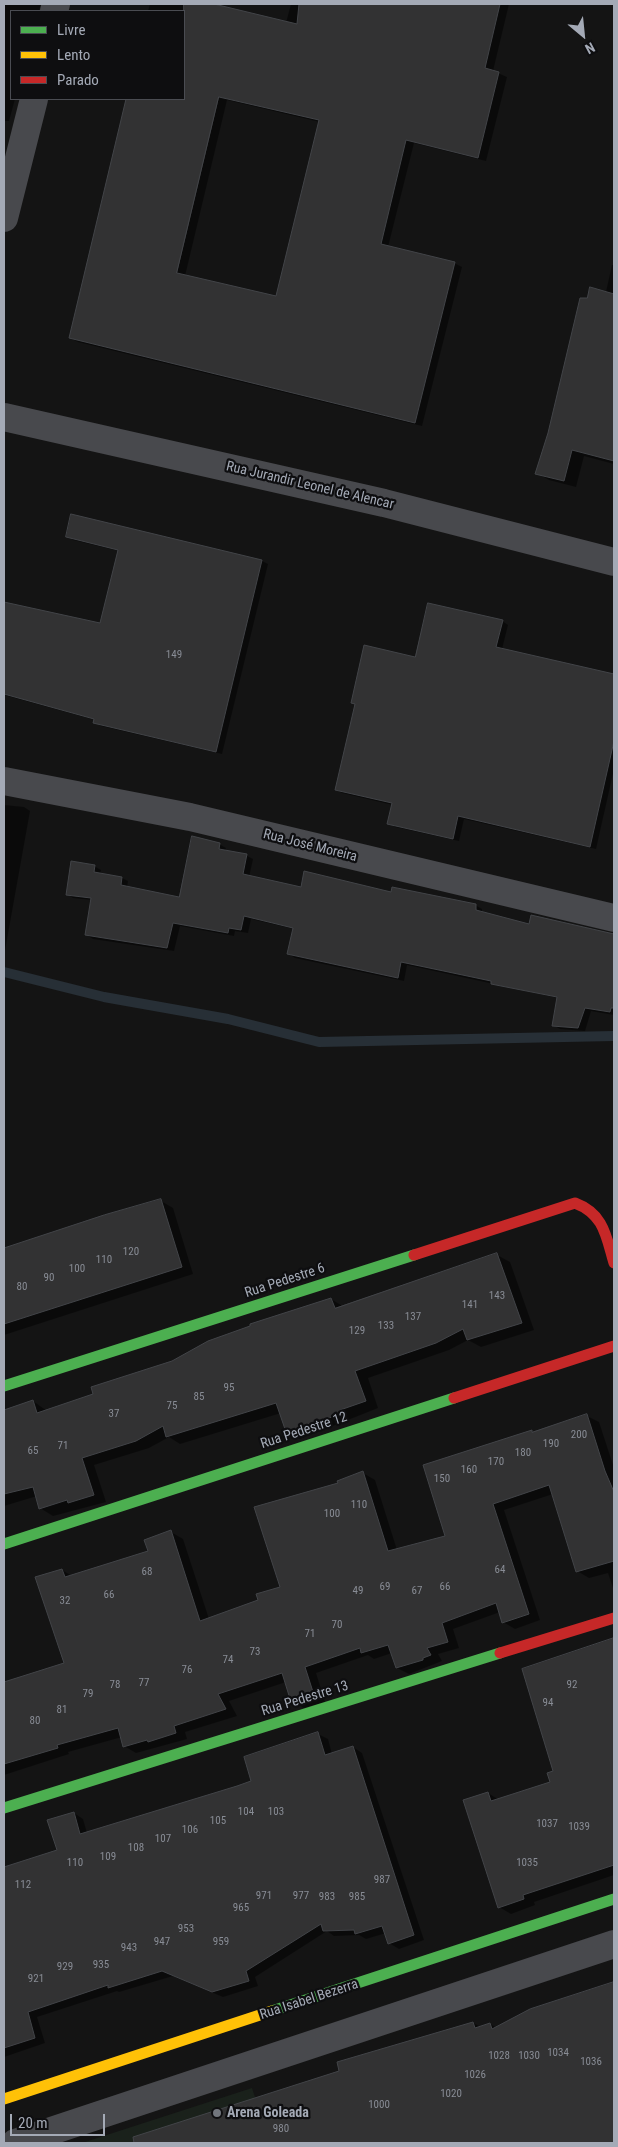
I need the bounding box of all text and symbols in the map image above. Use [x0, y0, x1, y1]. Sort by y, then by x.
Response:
legend [10, 10, 185, 100]
north arrow [558, 10, 608, 60]
text: Livre [57, 21, 85, 39]
text: N [583, 39, 598, 57]
text: Lento [57, 46, 90, 64]
text: Parado [57, 71, 99, 89]
street label: Rua Jurandir Leonel de Alencar [225, 459, 395, 513]
house number: 149 [166, 648, 182, 662]
street label: Rua José Moreira [261, 826, 359, 866]
house number: 120 [123, 1245, 139, 1259]
house number: 110 [96, 1253, 112, 1267]
street label: Rua Pedestre 6 [243, 1260, 327, 1302]
house number: 100 [69, 1262, 85, 1276]
house number: 90 [44, 1271, 54, 1285]
house number: 80 [17, 1280, 27, 1294]
house number: 143 [489, 1289, 505, 1303]
house number: 141 [462, 1298, 478, 1312]
house number: 137 [405, 1310, 421, 1324]
house number: 133 [378, 1319, 394, 1333]
house number: 129 [349, 1324, 365, 1338]
house number: 95 [224, 1381, 234, 1395]
house number: 85 [194, 1390, 204, 1404]
house number: 75 [167, 1399, 177, 1413]
house number: 37 [109, 1407, 119, 1421]
street label: Rua Pedestre 12 [259, 1409, 349, 1453]
house number: 200 [571, 1428, 587, 1442]
house number: 190 [543, 1437, 559, 1451]
house number: 71 [58, 1439, 68, 1453]
house number: 65 [28, 1444, 38, 1458]
house number: 180 [515, 1446, 531, 1460]
house number: 170 [488, 1455, 504, 1469]
house number: 160 [461, 1463, 477, 1477]
house number: 150 [434, 1472, 450, 1486]
house number: 110 [351, 1498, 367, 1512]
house number: 100 [324, 1507, 340, 1521]
house number: 64 [495, 1563, 505, 1577]
house number: 68 [142, 1565, 152, 1579]
house number: 69 [380, 1580, 390, 1594]
house number: 66 [440, 1580, 450, 1594]
house number: 49 [353, 1584, 363, 1598]
house number: 67 [412, 1584, 422, 1598]
house number: 66 [104, 1588, 114, 1602]
house number: 32 [60, 1594, 70, 1608]
house number: 70 [332, 1618, 342, 1632]
house number: 71 [305, 1627, 315, 1641]
house number: 73 [250, 1645, 260, 1659]
house number: 74 [223, 1653, 233, 1667]
house number: 76 [182, 1663, 192, 1677]
house number: 77 [139, 1676, 149, 1690]
house number: 78 [110, 1678, 120, 1692]
street label: Rua Pedestre 13 [259, 1678, 351, 1720]
house number: 92 [567, 1678, 577, 1692]
house number: 79 [83, 1687, 93, 1701]
house number: 94 [543, 1696, 553, 1710]
house number: 81 [57, 1703, 67, 1717]
house number: 80 [30, 1714, 40, 1728]
house number: 104 [238, 1805, 254, 1819]
house number: 103 [268, 1805, 284, 1819]
house number: 105 [210, 1814, 226, 1828]
house number: 1037 [536, 1817, 558, 1831]
house number: 1039 [568, 1820, 590, 1834]
house number: 106 [182, 1823, 198, 1837]
house number: 107 [155, 1832, 171, 1846]
house number: 108 [128, 1841, 144, 1855]
house number: 109 [100, 1850, 116, 1864]
house number: 110 [67, 1856, 83, 1870]
house number: 1035 [516, 1856, 538, 1870]
house number: 987 [374, 1873, 390, 1887]
house number: 112 [15, 1878, 31, 1892]
house number: 971 [256, 1889, 272, 1903]
house number: 977 [293, 1889, 309, 1903]
house number: 983 [319, 1890, 335, 1904]
house number: 985 [349, 1890, 365, 1904]
house number: 965 [233, 1901, 249, 1915]
house number: 953 [178, 1922, 194, 1936]
house number: 947 [154, 1935, 170, 1949]
house number: 959 [213, 1935, 229, 1949]
house number: 943 [121, 1941, 137, 1955]
house number: 935 [93, 1958, 109, 1972]
house number: 929 [57, 1960, 73, 1974]
house number: 921 [28, 1972, 44, 1986]
street label: Rua Isabel Bezerra [258, 1976, 360, 2024]
house number: 1034 [547, 2046, 569, 2060]
house number: 1028 [488, 2049, 510, 2063]
house number: 1030 [518, 2049, 540, 2063]
house number: 1036 [580, 2055, 602, 2069]
house number: 1026 [464, 2068, 486, 2082]
house number: 1020 [440, 2087, 462, 2101]
house number: 1000 [368, 2098, 390, 2112]
scale bar [12, 2104, 108, 2136]
place label: Arena Goleada [227, 2105, 309, 2121]
marker: Arena Goleada [211, 2107, 223, 2119]
text: 20 m [18, 2114, 48, 2132]
house number: 980 [273, 2122, 289, 2136]

